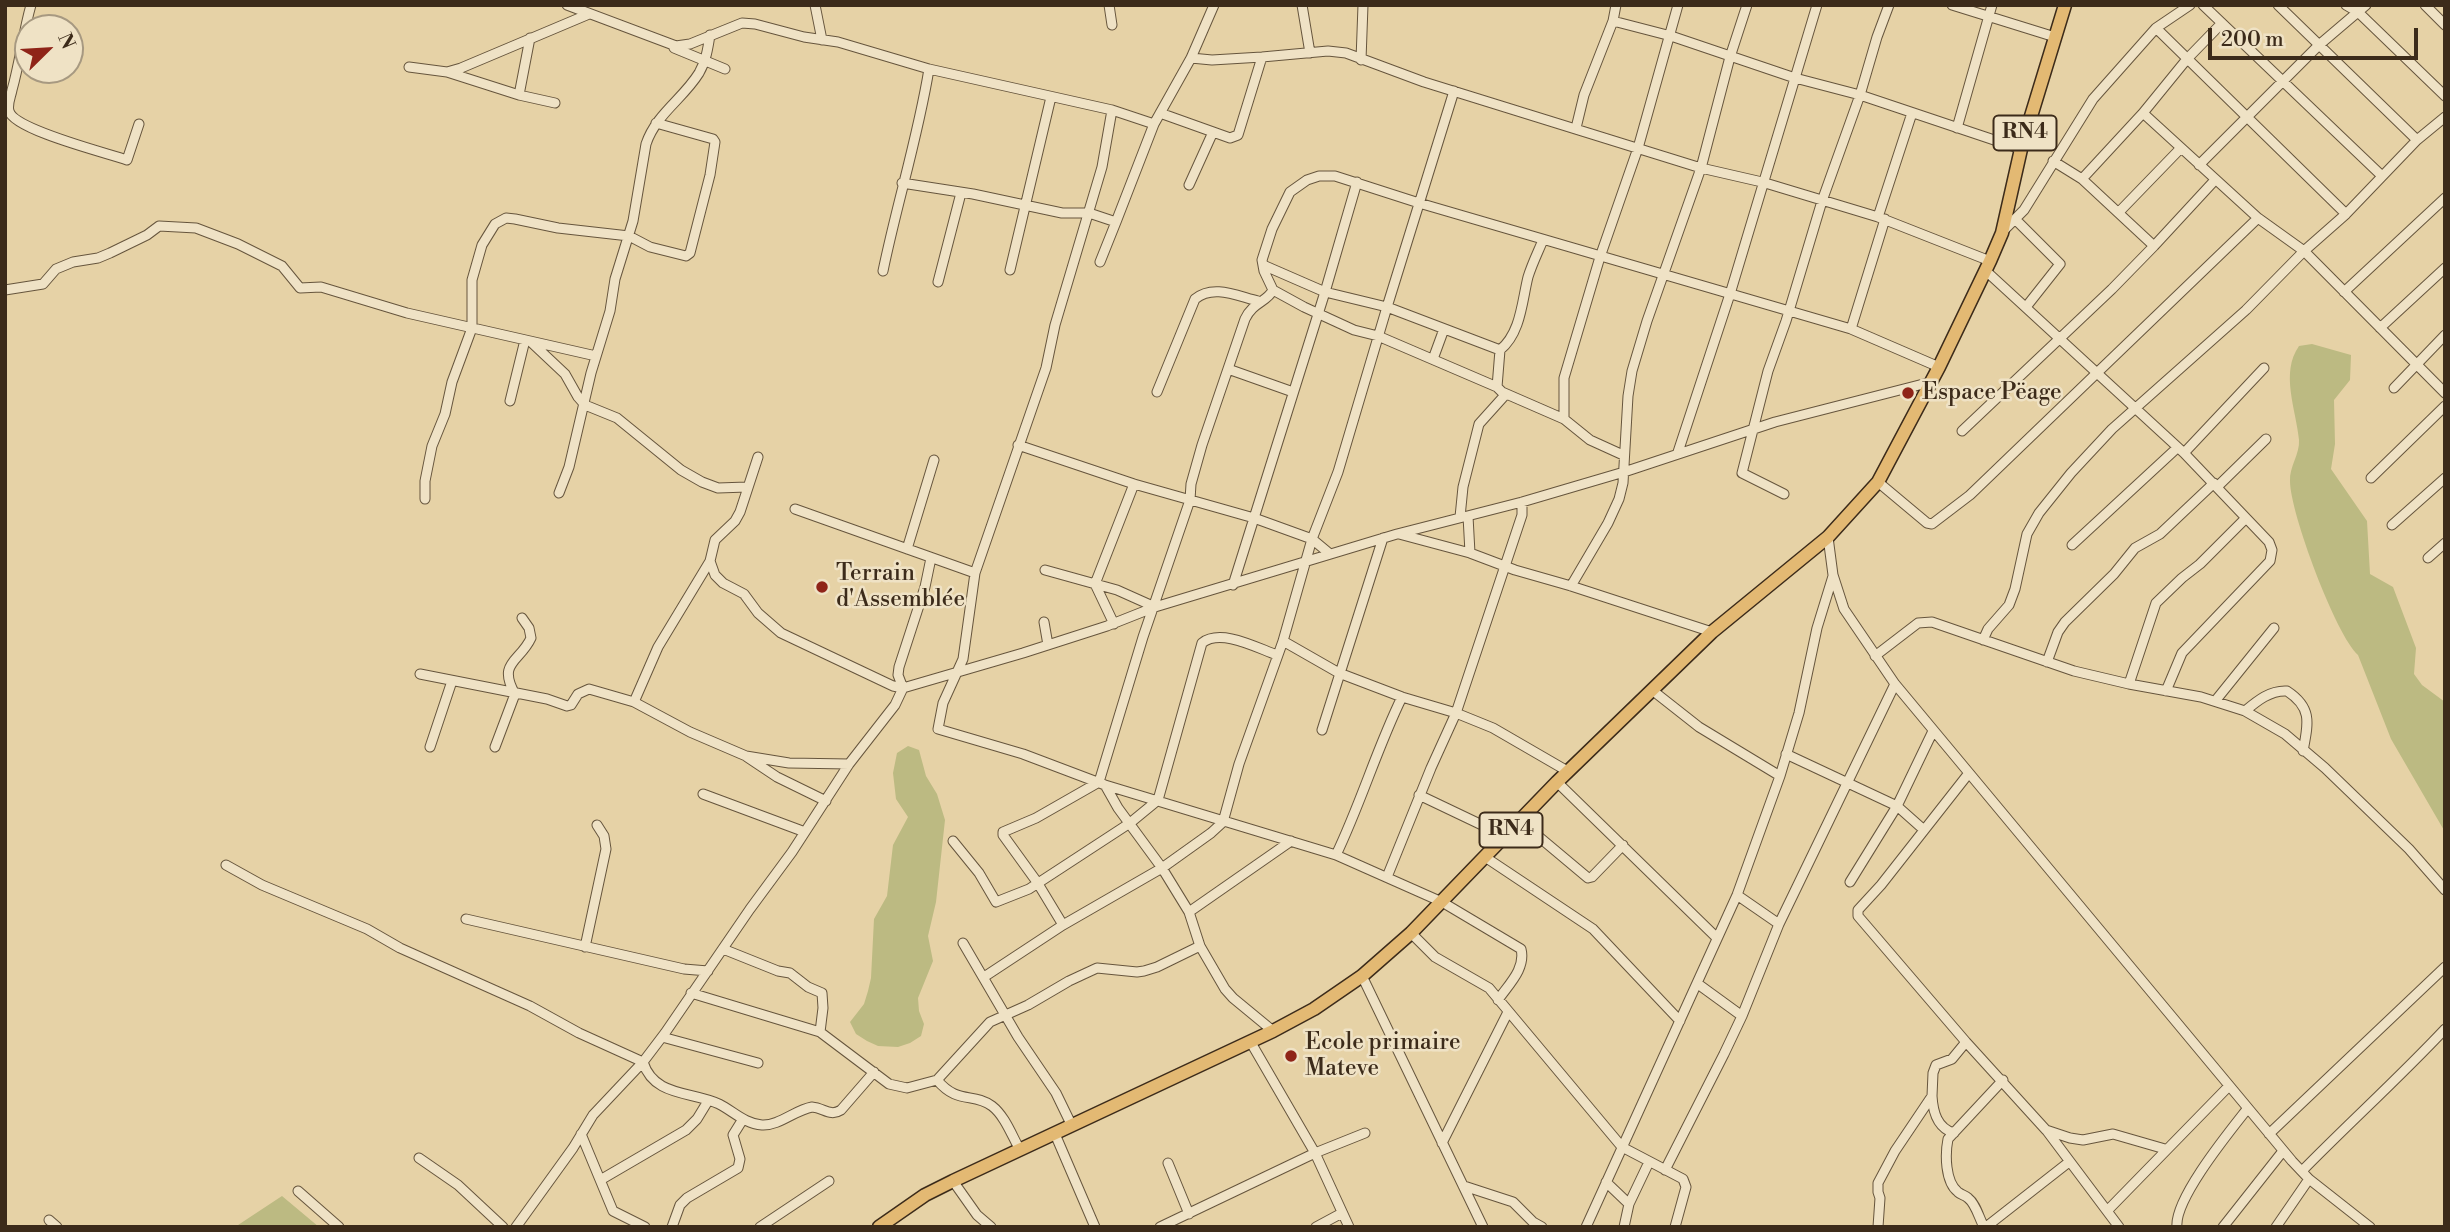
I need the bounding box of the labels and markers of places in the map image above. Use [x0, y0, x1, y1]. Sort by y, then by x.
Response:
place label: Espace Pëage [1922, 379, 2062, 407]
marker: Espace Pëage [1900, 385, 1916, 401]
place label: Terrain d'Assemblée [836, 560, 965, 614]
marker: Terrain d'Assemblée [814, 579, 830, 595]
place label: Ecole primaire Mateve [1305, 1029, 1461, 1083]
marker: Ecole primaire Mateve [1283, 1048, 1299, 1064]

